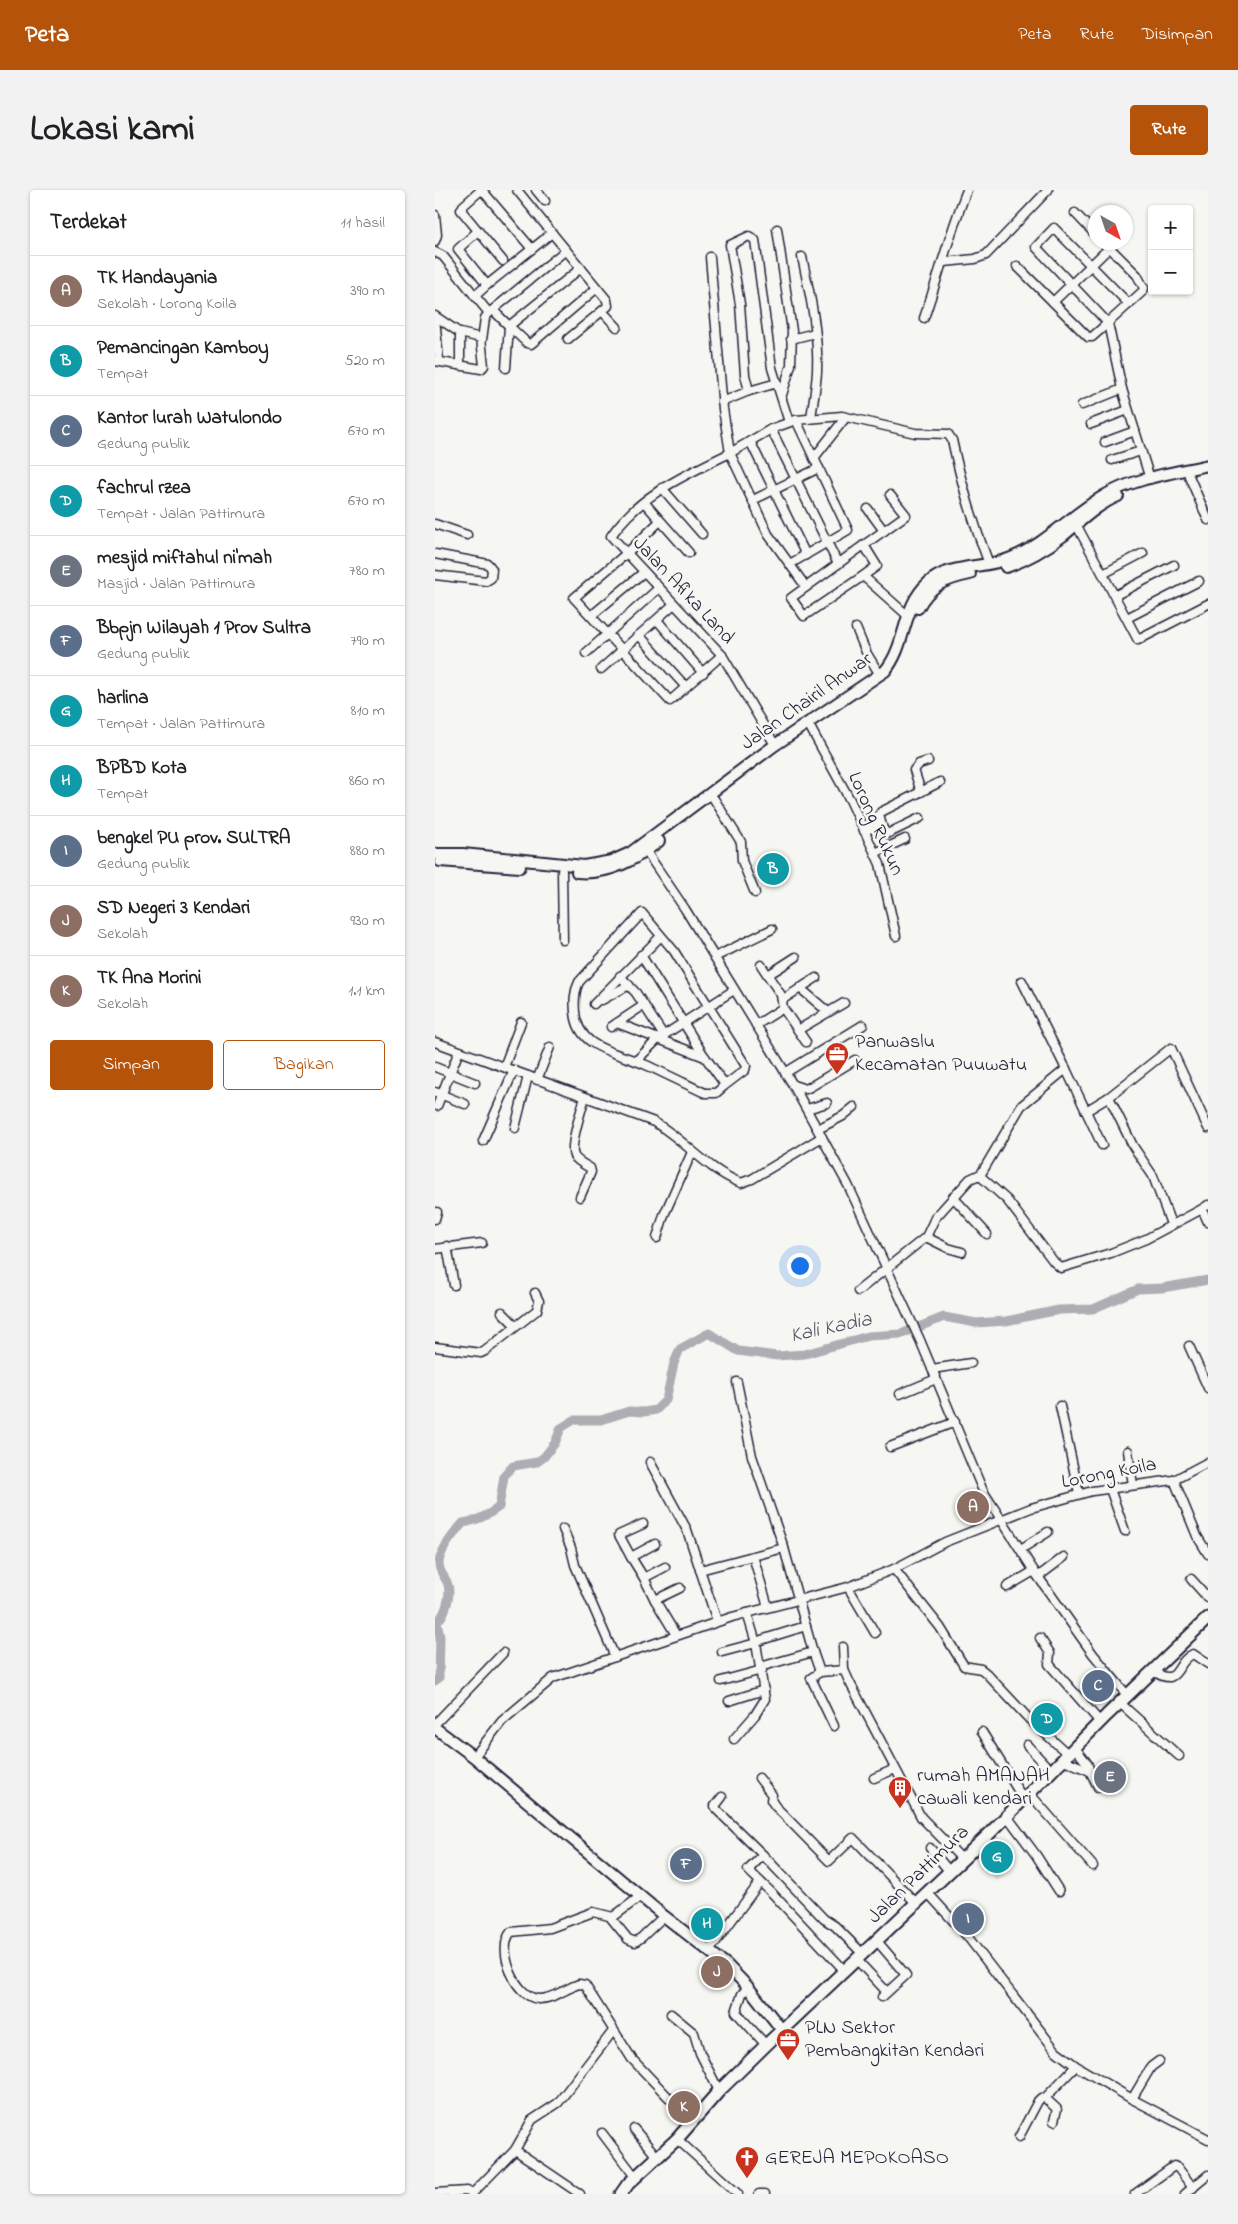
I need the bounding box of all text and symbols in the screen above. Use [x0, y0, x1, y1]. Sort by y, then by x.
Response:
text: Peta [25, 18, 69, 53]
text: Peta [1018, 22, 1051, 48]
text: Rute [1079, 22, 1114, 48]
text: Disimpan [1142, 22, 1213, 48]
text: Lokasi kami [30, 105, 195, 156]
button: Rute [1130, 105, 1208, 155]
north arrow [1088, 205, 1133, 250]
map controls [1148, 205, 1193, 295]
button: + [1148, 205, 1193, 250]
text: Terdekat [50, 208, 127, 238]
text: 11 hasil [341, 211, 385, 235]
button: − [1148, 250, 1193, 295]
text: TK Handayania [97, 265, 217, 292]
text: A [61, 279, 71, 303]
text: 390 m [350, 279, 385, 303]
text: Sekolah · Lorong Koila [97, 292, 237, 316]
text: Pemancingan Kamboy [97, 335, 269, 362]
text: B [61, 349, 71, 373]
text: 520 m [345, 349, 385, 373]
text: Tempat [97, 362, 148, 386]
text: Kantor lurah Watulondo [97, 405, 282, 432]
text: C [62, 419, 70, 443]
text: 670 m [348, 419, 385, 443]
text: Gedung publik [97, 432, 190, 456]
text: fachrul rzea [97, 475, 191, 502]
text: D [60, 489, 72, 513]
text: 670 m [348, 489, 385, 513]
text: Tempat · Jalan Pattimura [97, 502, 265, 526]
street label: Jalan Afika Land [625, 530, 741, 652]
text: mesjid miftahul ni'mah [97, 545, 272, 572]
text: E [61, 559, 71, 583]
text: 780 m [349, 559, 385, 583]
text: Masjid · Jalan Pattimura [97, 572, 255, 596]
text: Bbpjn Wilayah 1 Prov Sultra [97, 615, 311, 642]
text: F [61, 629, 71, 653]
text: 790 m [350, 629, 385, 653]
text: Gedung publik [97, 642, 190, 666]
street label: Jalan Chairil Anwar [735, 645, 879, 758]
text: harlina [97, 685, 148, 712]
text: G [61, 699, 71, 723]
text: 810 m [351, 699, 385, 723]
text: Tempat · Jalan Pattimura [97, 712, 265, 736]
text: BPBD Kota [97, 755, 187, 782]
street label: Lorong Rukun [838, 768, 911, 881]
text: H [61, 769, 71, 793]
text: 860 m [349, 769, 385, 793]
text: Tempat [97, 782, 148, 806]
text: bengkel PU prov. SULTRA [97, 825, 291, 852]
text: I [64, 839, 68, 863]
text: 880 m [350, 839, 385, 863]
pin: B [757, 850, 789, 888]
text: Gedung publik [97, 852, 190, 876]
text: SD Negeri 3 Kendari [97, 895, 250, 922]
text: J [62, 909, 70, 933]
text: 930 m [350, 909, 385, 933]
text: Sekolah [97, 922, 148, 946]
text: TK Ana Morini [97, 965, 201, 992]
text: K [62, 979, 70, 1003]
text: 1.1 km [348, 979, 385, 1003]
text: Sekolah [97, 992, 148, 1016]
place label: Panwaslu Kecamatan Puuwatu [855, 1028, 1027, 1080]
button: Simpan [50, 1040, 213, 1090]
button: Bagikan [223, 1040, 385, 1090]
office icon: Panwaslu Kecamatan Puuwatu [824, 1041, 850, 1075]
your location [787, 1253, 813, 1279]
water label: Kali Kadia [788, 1305, 875, 1351]
street label: Lorong Koila [1059, 1451, 1159, 1498]
pin: A [957, 1488, 989, 1526]
pin: C [1082, 1667, 1114, 1705]
pin: D [1031, 1700, 1063, 1738]
pin: E [1094, 1758, 1126, 1796]
place label: rumah AMANAH cawali kendari [917, 1762, 1050, 1814]
building icon: rumah AMANAH cawali kendari [887, 1775, 913, 1809]
street label: Jalan Pattimura [862, 1819, 976, 1931]
pin: G [981, 1838, 1013, 1876]
pin: F [670, 1845, 702, 1883]
pin: I [952, 1900, 984, 1938]
pin: H [691, 1905, 723, 1943]
pin: J [701, 1953, 733, 1991]
place label: PLN Sektor Pembangkitan Kendari [805, 2014, 984, 2067]
office icon: PLN Sektor Pembangkitan Kendari [775, 2027, 801, 2061]
pin: K [668, 2088, 700, 2126]
place label: GEREJA MEPOKOASO [765, 2144, 949, 2173]
church icon: GEREJA MEPOKOASO [734, 2145, 760, 2179]

